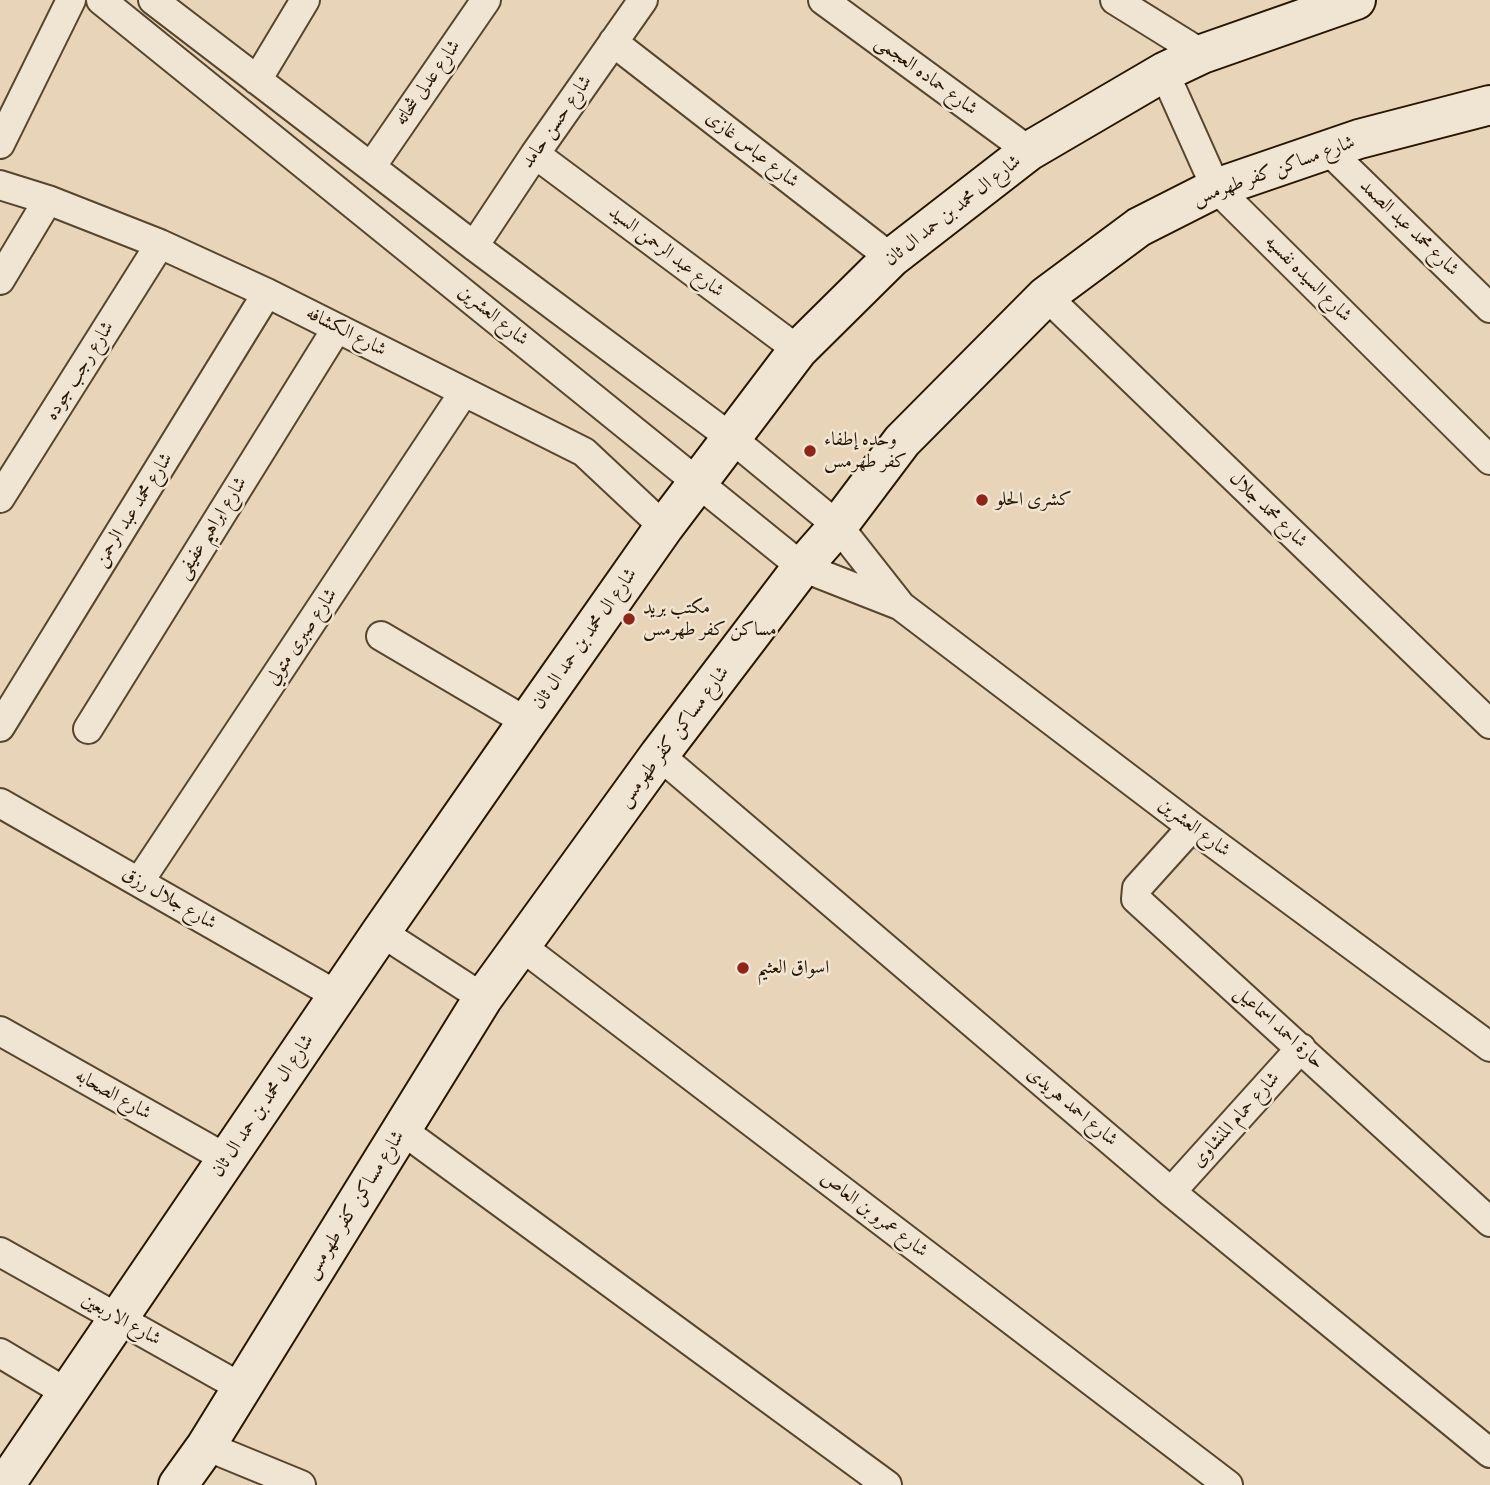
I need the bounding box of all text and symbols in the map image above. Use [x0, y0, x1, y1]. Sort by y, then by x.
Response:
street label: شارع حماده العجمى [870, 31, 982, 121]
street label: شارع عدلى شحاته [390, 36, 466, 130]
street label: شارع حسن حامد [517, 71, 597, 173]
street label: شارع عباس غازى [701, 107, 803, 193]
street label: شارع مساكن كفر طهرمس [1190, 131, 1358, 211]
street label: شارع ال محمد بن حمد ال ثان [880, 151, 1026, 271]
street label: شارع محمد عبد الصمد [1354, 175, 1464, 281]
street label: شارع عبد الرحمن السيد [604, 201, 728, 303]
street label: شارع السيده نفسيه [1260, 231, 1356, 327]
street label: شارع العشرين [453, 281, 533, 351]
street label: شارع الكشافه [302, 302, 390, 362]
street label: شارع رجب جوده [41, 317, 119, 425]
place label: وحده إطفاء كفر طهرمس [824, 429, 907, 473]
marker: وحده إطفاء كفر طهرمس [802, 443, 818, 459]
street label: شارع محمد عبد الرحمن [90, 449, 178, 571]
street label: شارع محمد جلال [1224, 467, 1312, 553]
street label: شارع ابراهيم عفيفى [172, 473, 252, 583]
place label: كشرى الحلو [996, 489, 1072, 511]
marker: كشرى الحلو [974, 492, 990, 508]
street label: شارع ال محمد بن حمد ال ثان [528, 564, 642, 714]
street label: شارع صبرى متولي [261, 584, 343, 690]
place label: مكتب بريد مساكن كفر طهرمس [643, 597, 777, 641]
marker: مكتب بريد مساكن كفر طهرمس [621, 611, 637, 627]
street label: شارع مساكن كفر طهرمس [613, 662, 735, 812]
street label: شارع العشرين [1154, 794, 1234, 862]
street label: شارع جلال رزق [118, 863, 220, 935]
place label: اسواق العثيم [757, 957, 829, 979]
marker: اسواق العثيم [735, 960, 751, 976]
street label: حارة احمد اسماعيل [1229, 982, 1329, 1074]
street label: شارع ال محمد بن حمد ال ثان [207, 1030, 319, 1182]
street label: شارع احمد هريدى [1022, 1062, 1122, 1152]
street label: شارع الصحابه [71, 1065, 155, 1125]
street label: شارع حمام المنشاوى [1187, 1068, 1285, 1172]
street label: شارع مساكن كفر طهرمس [300, 1127, 410, 1283]
street label: شارع عمرو بن العاص [816, 1167, 932, 1263]
street label: شارع الاربعين [77, 1289, 165, 1351]

